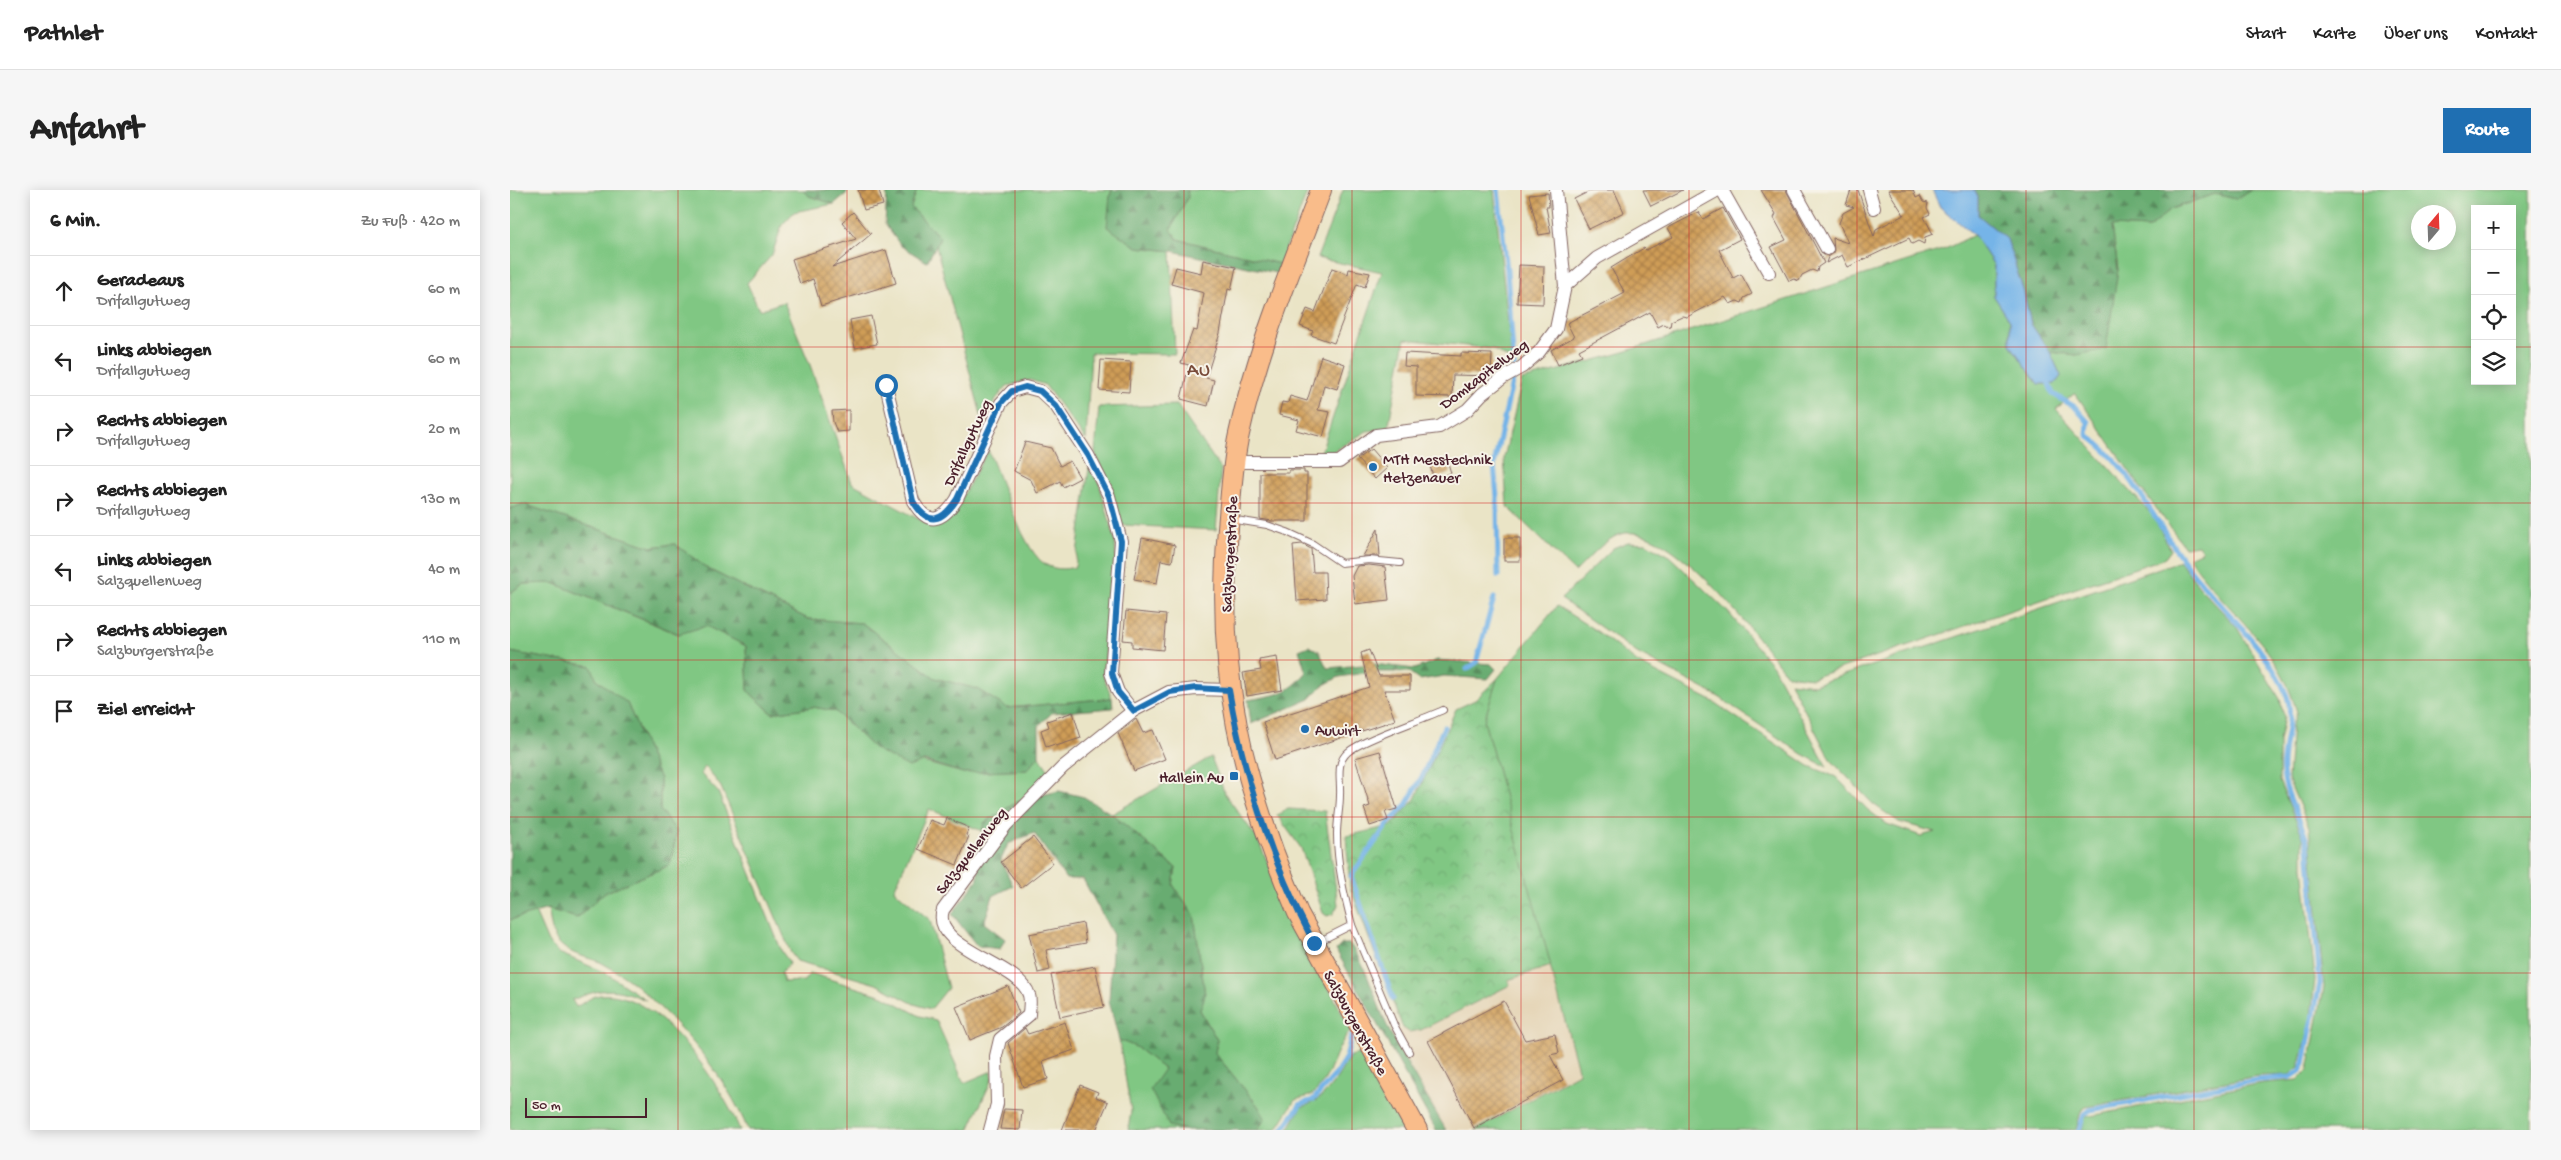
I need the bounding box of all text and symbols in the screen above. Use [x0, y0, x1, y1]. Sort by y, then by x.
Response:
text: Pathlet [25, 20, 102, 49]
text: Start [2246, 24, 2285, 45]
text: Karte [2313, 24, 2356, 45]
text: Über uns [2384, 24, 2447, 45]
text: Kontakt [2475, 24, 2536, 45]
button: Route [2443, 108, 2531, 153]
text: Anfahrt [30, 110, 143, 151]
north arrow [2411, 205, 2456, 250]
map controls [2471, 205, 2516, 385]
button: + [2471, 205, 2516, 250]
text: 6 Min. [50, 210, 101, 235]
text: Zu Fuß · 420 m [361, 213, 460, 232]
button: − [2471, 250, 2516, 295]
text: Geradeaus [97, 270, 183, 293]
icon: ahead [50, 277, 78, 305]
text: 60 m [428, 281, 460, 300]
text: Drifallgutweg [97, 293, 190, 312]
button: locate [2471, 295, 2516, 340]
street label: Domkapitelweg [1436, 336, 1533, 416]
text: Links abbiegen [97, 340, 211, 363]
button: layers [2471, 340, 2516, 385]
icon: left [50, 347, 78, 375]
text: 60 m [428, 351, 460, 370]
district label: AU [1187, 360, 1211, 383]
text: Drifallgutweg [97, 363, 190, 382]
route start [875, 374, 898, 397]
street label: Drifallgutweg [940, 397, 997, 491]
text: Rechts abbiegen [97, 410, 227, 433]
icon: right [50, 417, 78, 445]
text: 20 m [428, 421, 460, 440]
text: Drifallgutweg [97, 433, 190, 452]
place label: MTH Messtechnik Hetzenauer [1383, 452, 1493, 489]
marker: MTH Messtechnik Hetzenauer [1367, 461, 1379, 473]
text: Rechts abbiegen [97, 480, 227, 503]
icon: right [50, 487, 78, 515]
text: 130 m [421, 491, 460, 510]
street label: Salzburgerstraße [1219, 495, 1244, 613]
text: Drifallgutweg [97, 503, 190, 522]
text: Links abbiegen [97, 550, 211, 573]
icon: left [50, 557, 78, 585]
text: 40 m [428, 561, 460, 580]
text: Salzquellenweg [97, 573, 202, 592]
text: Rechts abbiegen [97, 620, 227, 643]
icon: right [50, 627, 78, 655]
text: 110 m [423, 631, 460, 650]
text: Salzburgerstraße [97, 643, 213, 662]
icon: arrive [50, 697, 78, 725]
text: Ziel erreicht [97, 699, 194, 722]
marker: Auwirt [1299, 723, 1311, 735]
place label: Auwirt [1315, 723, 1361, 742]
place label: Hallein Au [1159, 770, 1224, 789]
marker: Hallein Au [1228, 770, 1240, 782]
street label: Salzquellenweg [933, 805, 1013, 899]
route end [1303, 932, 1326, 955]
street label: Salzburgerstraße [1317, 968, 1391, 1080]
scale bar [525, 1095, 648, 1118]
text: 50 m [532, 1098, 561, 1115]

